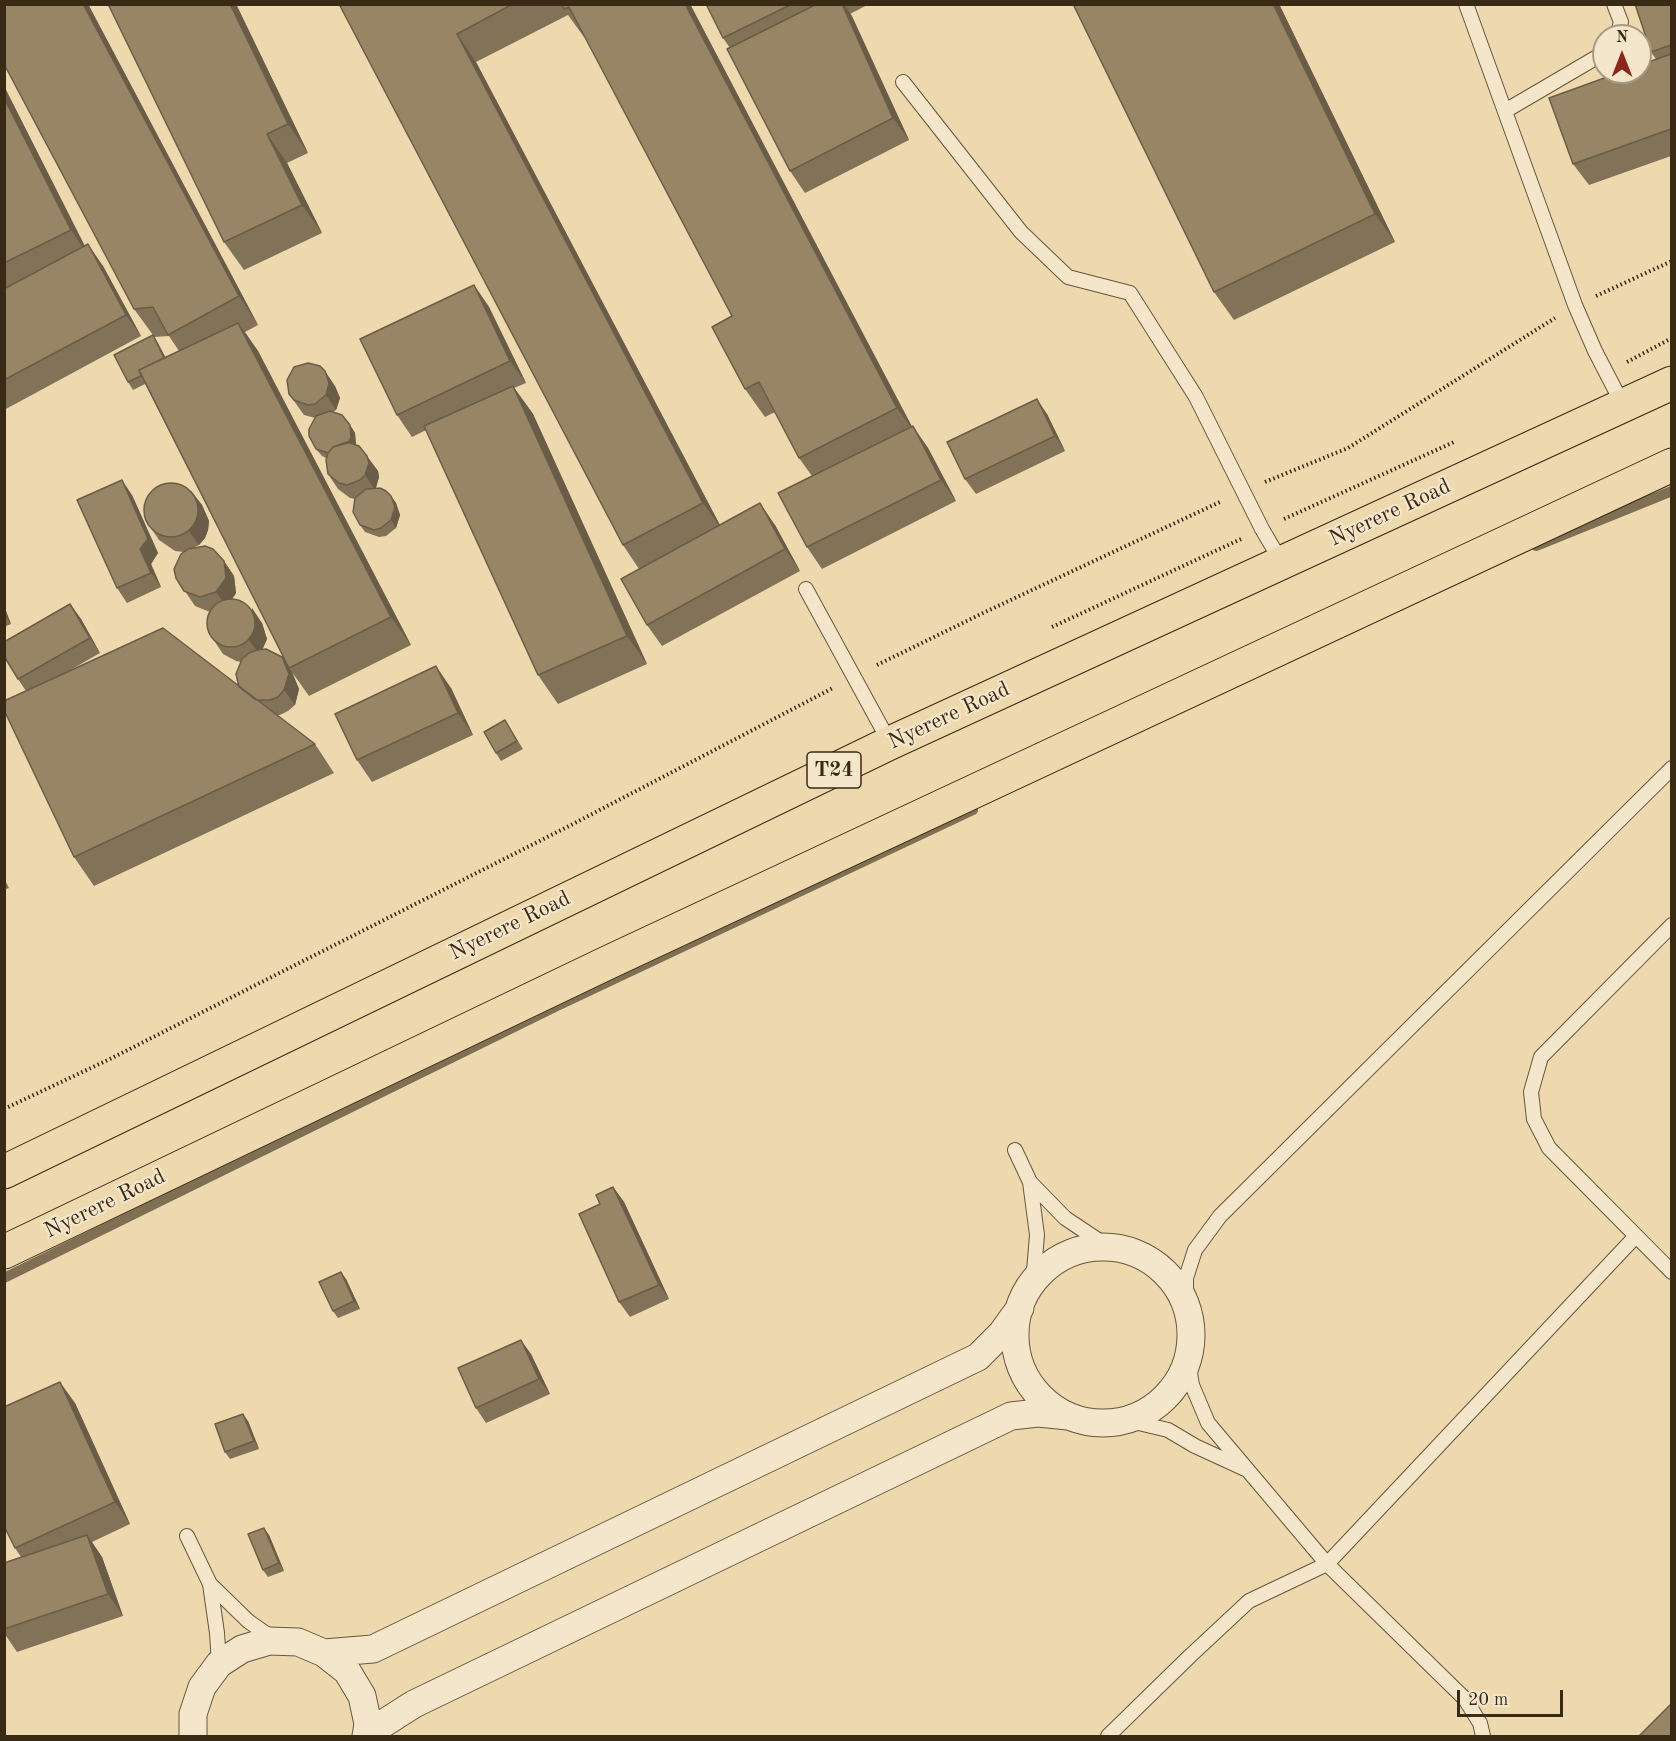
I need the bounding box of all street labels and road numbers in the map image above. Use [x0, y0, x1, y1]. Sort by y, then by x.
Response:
street label: Nyerere Road [1325, 473, 1455, 553]
street label: Nyerere Road [884, 676, 1014, 756]
road number: T24 [807, 752, 861, 788]
street label: Nyerere Road [445, 885, 575, 967]
street label: Nyerere Road [40, 1163, 170, 1245]

